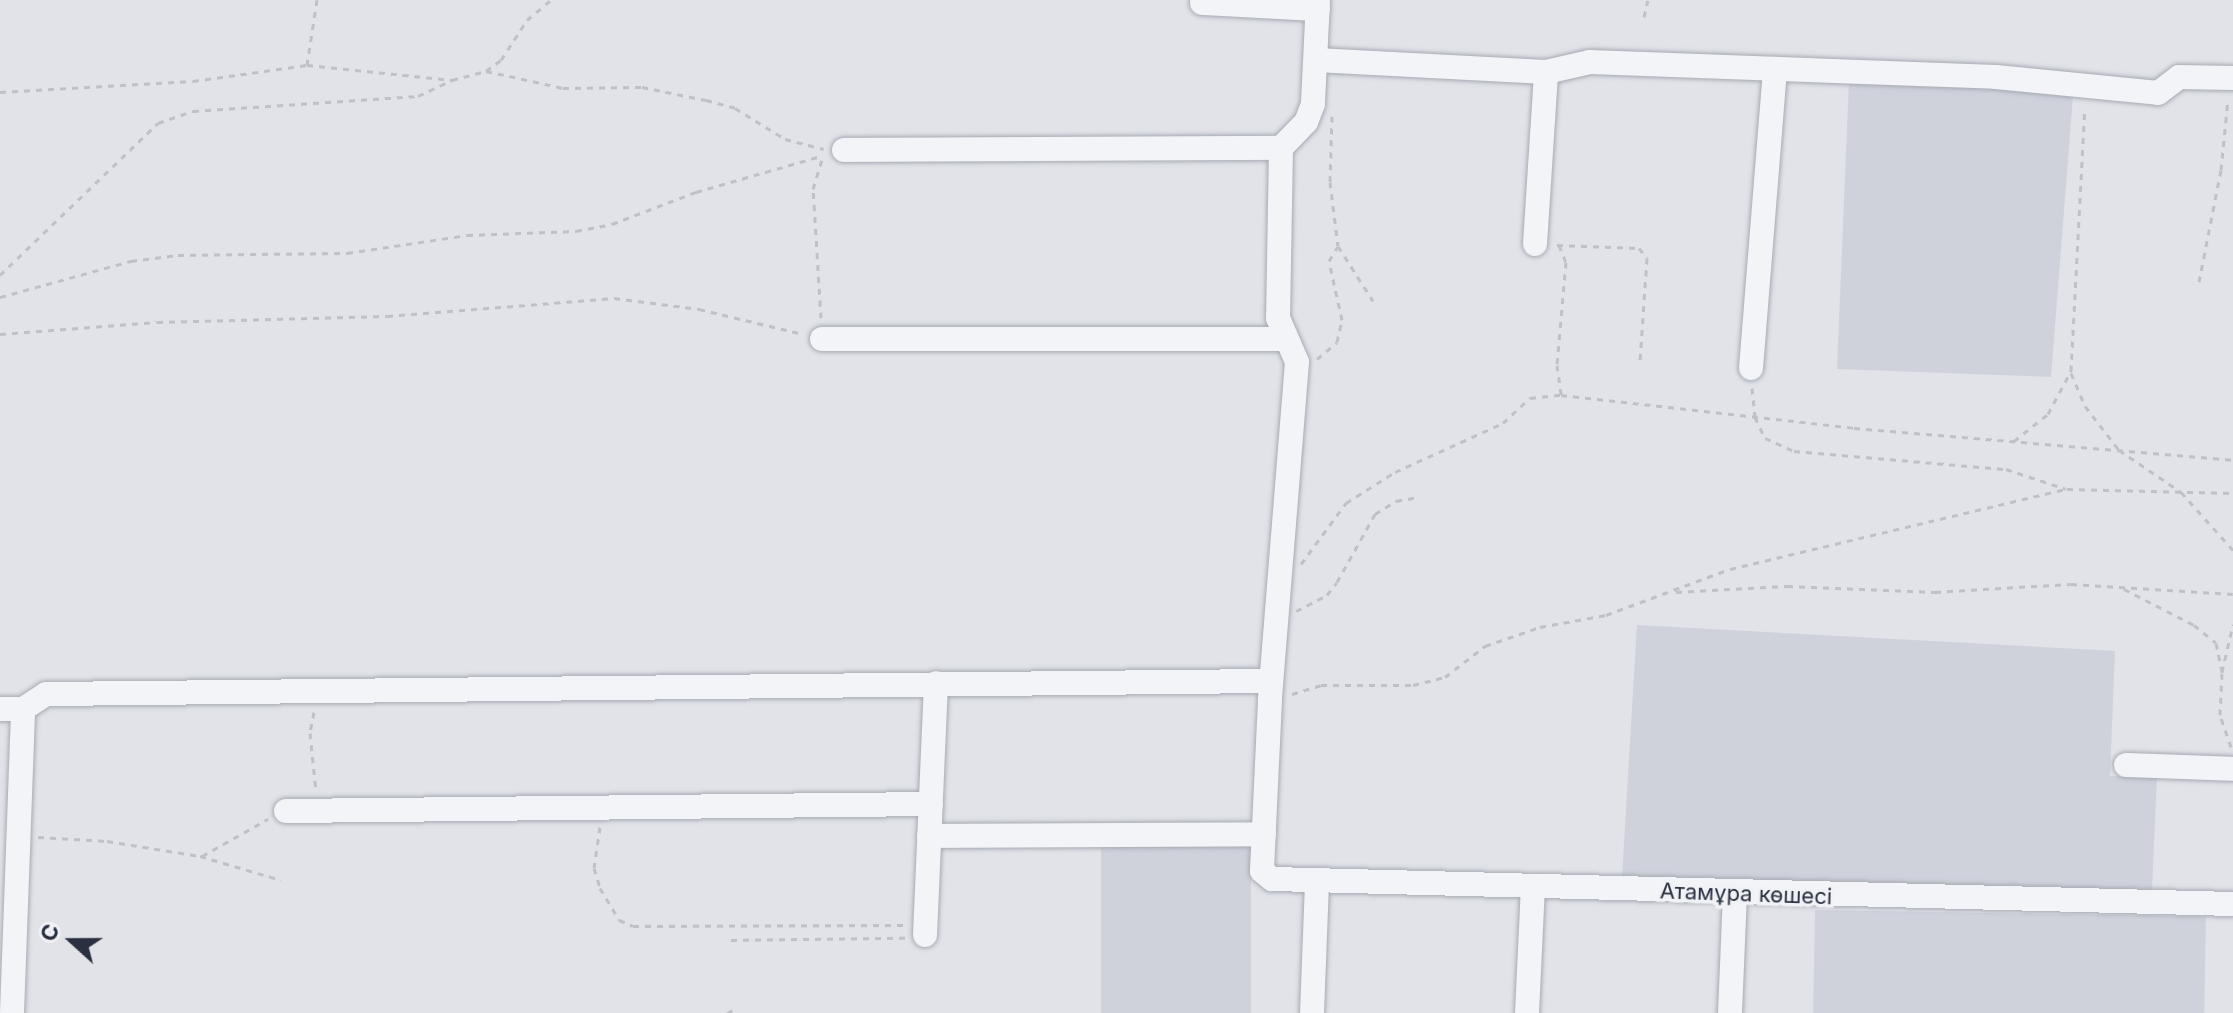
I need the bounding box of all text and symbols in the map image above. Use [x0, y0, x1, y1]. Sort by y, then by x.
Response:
street label: Атамұра көшесі [1659, 878, 1833, 910]
north arrow [32, 901, 112, 981]
text: С [35, 920, 65, 945]

